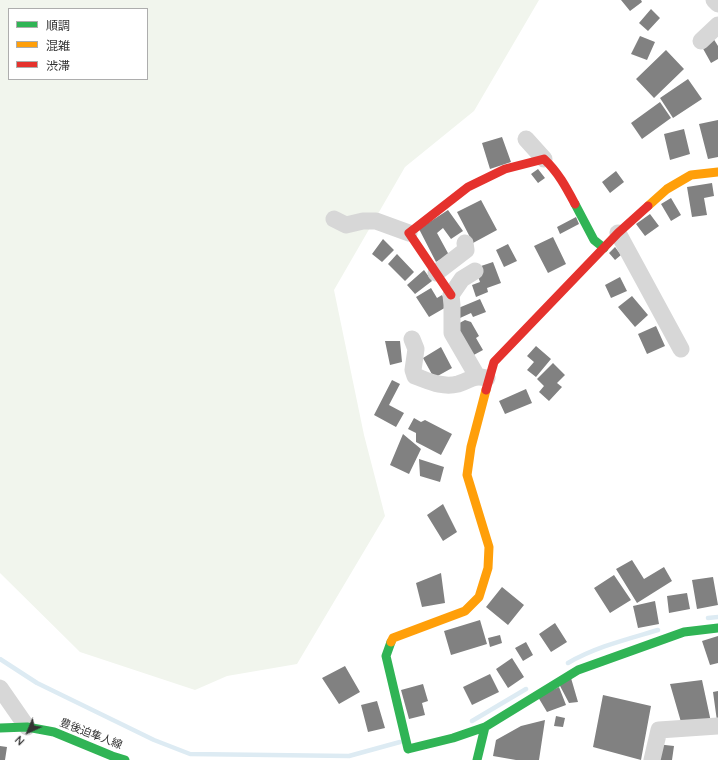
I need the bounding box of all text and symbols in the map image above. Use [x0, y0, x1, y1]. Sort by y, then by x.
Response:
legend [8, 8, 148, 80]
text: 順調 [46, 18, 70, 33]
text: 混雑 [46, 38, 70, 53]
text: 渋滞 [46, 58, 70, 73]
north arrow [8, 712, 48, 752]
street label: 豊後迫隼人線 [58, 716, 124, 752]
text: N [12, 733, 27, 748]

